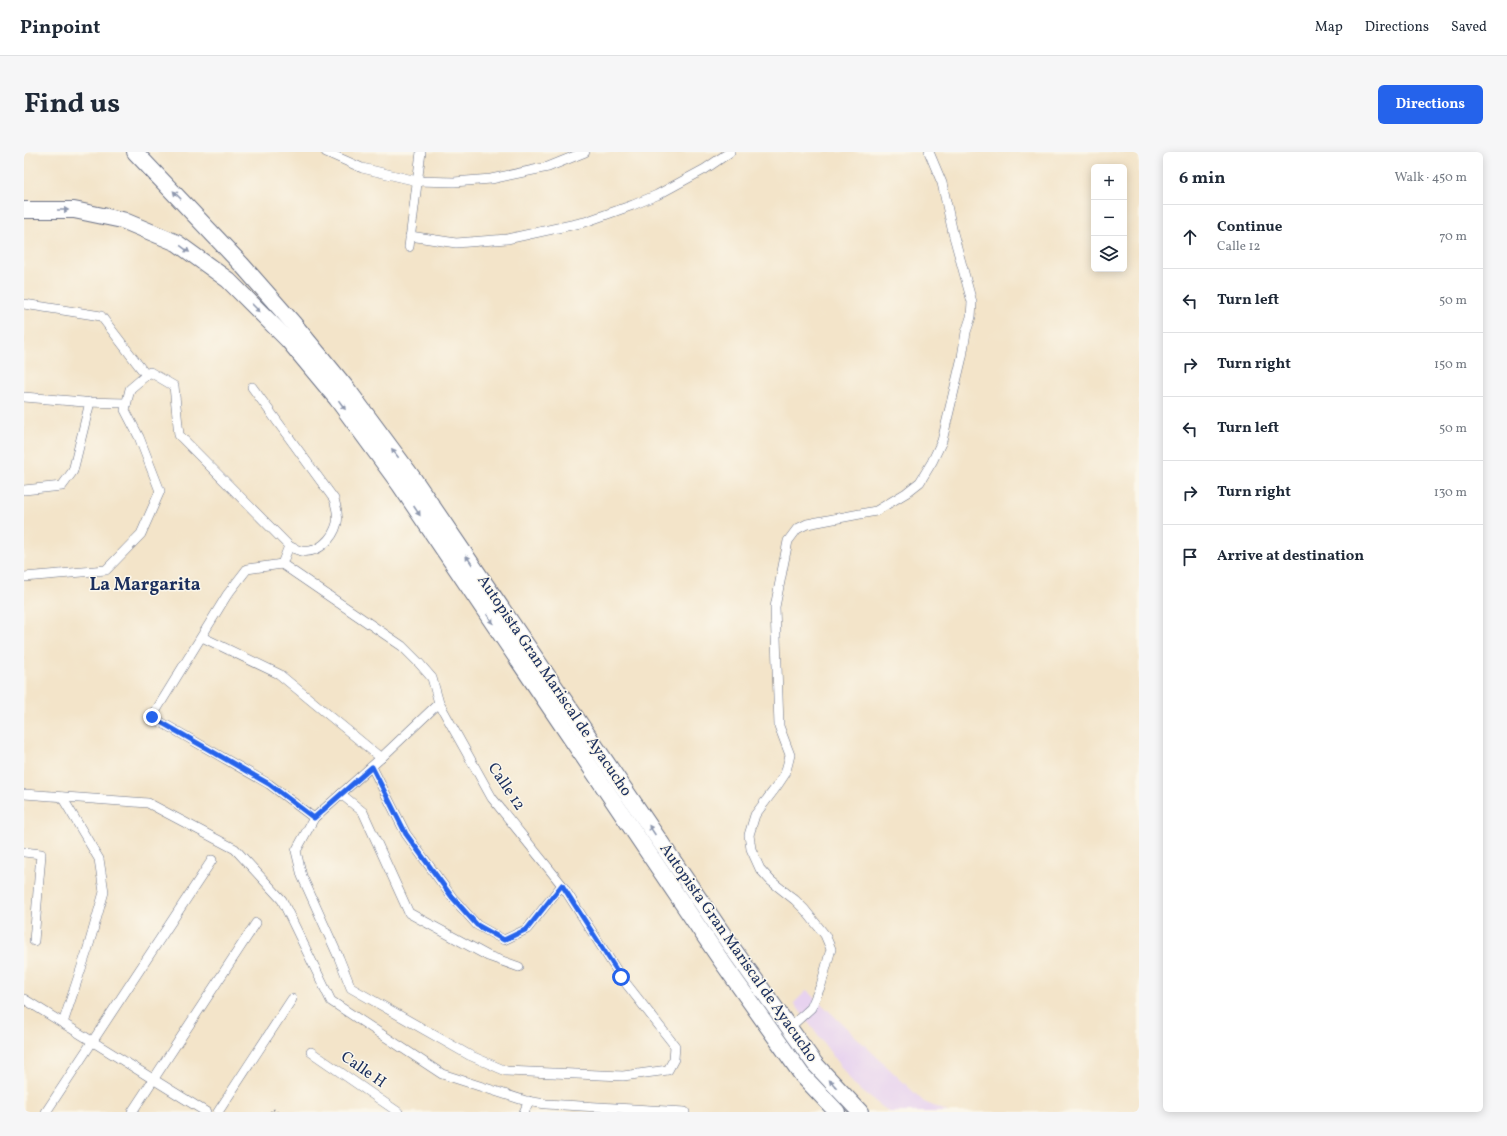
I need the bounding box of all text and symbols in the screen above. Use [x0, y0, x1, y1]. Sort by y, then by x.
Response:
text: Pinpoint [20, 15, 100, 41]
text: Map [1315, 18, 1343, 37]
text: Directions [1365, 18, 1429, 37]
text: Saved [1451, 18, 1487, 37]
text: Find us [24, 85, 120, 124]
button: Directions [1378, 85, 1483, 124]
map controls [1091, 164, 1127, 272]
button: + [1091, 164, 1127, 200]
text: 6 min [1179, 167, 1225, 190]
text: Walk · 450 m [1394, 169, 1467, 187]
one-way arrow [173, 191, 182, 200]
button: − [1091, 200, 1127, 236]
one-way arrow [57, 207, 70, 213]
text: Continue [1217, 217, 1282, 238]
icon: ahead [1179, 226, 1201, 248]
text: 70 m [1439, 228, 1467, 246]
button: layers [1091, 236, 1127, 272]
text: Calle 12 [1217, 238, 1261, 256]
one-way arrow [180, 245, 191, 253]
icon: left [1179, 290, 1201, 312]
text: Turn left [1217, 290, 1279, 311]
text: 50 m [1439, 292, 1467, 310]
one-way arrow [251, 303, 261, 313]
icon: right [1179, 354, 1201, 376]
text: Turn right [1217, 354, 1291, 375]
text: 150 m [1434, 356, 1467, 374]
one-way arrow [338, 400, 346, 410]
icon: left [1179, 418, 1201, 440]
text: Turn left [1217, 418, 1279, 439]
text: 50 m [1439, 420, 1467, 438]
one-way arrow [391, 448, 399, 459]
icon: right [1179, 482, 1201, 504]
text: Turn right [1217, 482, 1291, 503]
text: 130 m [1434, 484, 1467, 502]
one-way arrow [413, 506, 421, 516]
icon: arrive [1179, 546, 1201, 568]
text: Arrive at destination [1217, 546, 1364, 567]
one-way arrow [465, 555, 473, 565]
street label: Autopista Gran Mariscal de Ayacucho [471, 571, 637, 801]
district label: La Margarita [89, 573, 201, 598]
one-way arrow [486, 613, 494, 624]
route end [143, 708, 161, 726]
street label: Calle 12 [482, 759, 530, 815]
one-way arrow [648, 825, 656, 835]
street label: Autopista Gran Mariscal de Ayacucho [654, 839, 822, 1067]
route start [612, 968, 630, 986]
street label: Calle H [336, 1046, 390, 1094]
one-way arrow [829, 1079, 838, 1089]

